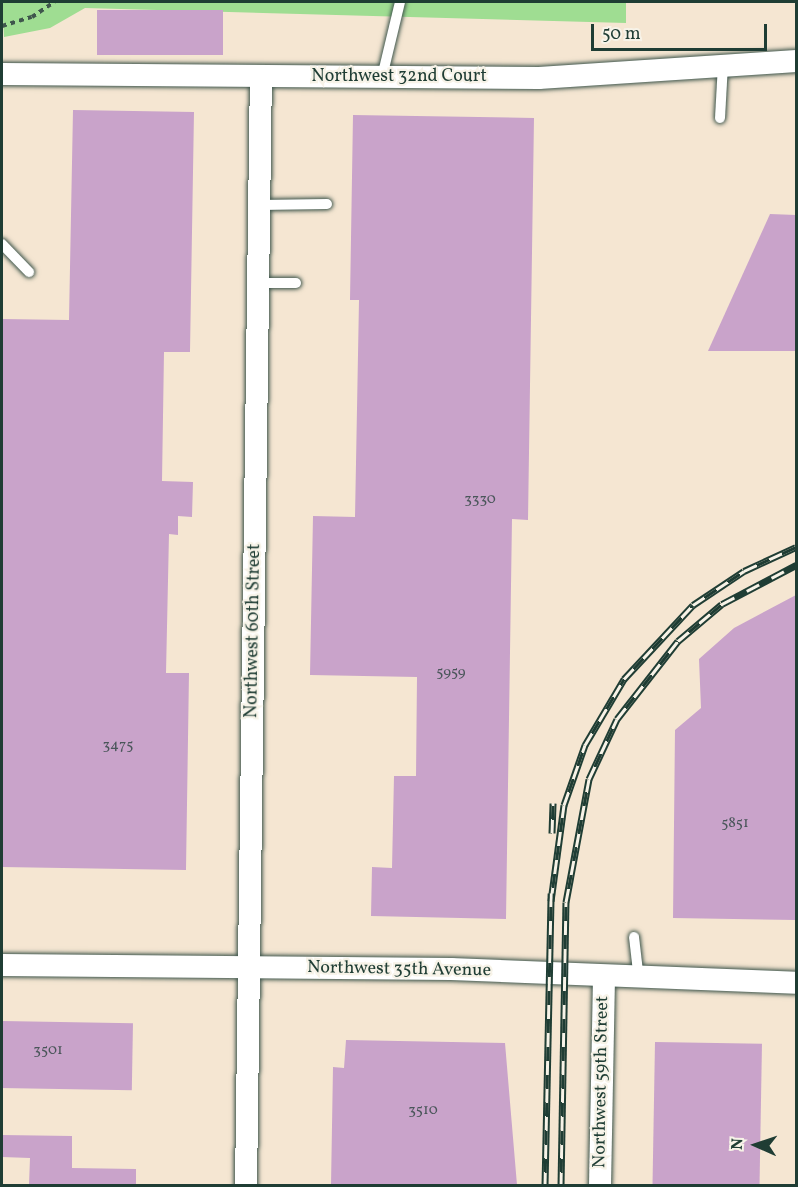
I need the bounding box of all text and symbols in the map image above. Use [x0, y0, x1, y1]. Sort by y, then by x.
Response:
scale bar [594, 12, 770, 50]
text: 50 m [602, 22, 641, 47]
street label: Northwest 32nd Court [311, 66, 487, 88]
house number: 3330 [464, 491, 496, 509]
street label: Northwest 60th Street [242, 544, 266, 718]
house number: 5959 [436, 664, 466, 682]
house number: 3475 [102, 737, 134, 755]
house number: 5851 [721, 815, 749, 833]
street label: Northwest 35th Avenue [307, 958, 491, 982]
street label: Northwest 59th Street [590, 996, 614, 1168]
house number: 3501 [33, 1042, 63, 1060]
house number: 3510 [408, 1102, 438, 1120]
north arrow [726, 1115, 786, 1175]
text: N [727, 1138, 749, 1150]

